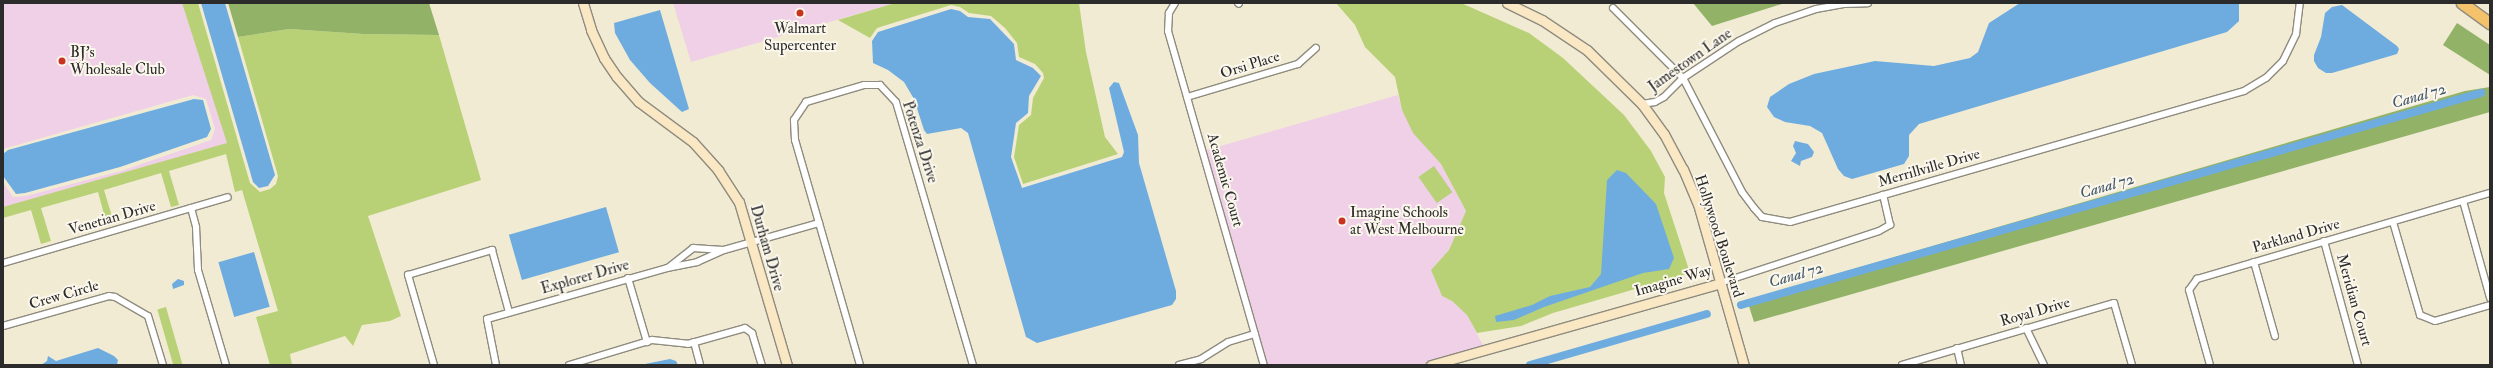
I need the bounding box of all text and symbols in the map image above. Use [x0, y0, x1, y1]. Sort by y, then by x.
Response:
marker: Walmart Supercenter [795, 8, 805, 18]
place label: Walmart Supercenter [764, 19, 836, 54]
street label: Jamestown Lane [1645, 25, 1735, 95]
place label: BJ's Wholesale Club [70, 43, 165, 78]
street label: Orsi Place [1218, 47, 1282, 83]
marker: BJ's Wholesale Club [57, 56, 67, 66]
water label: Canal 72 [2390, 79, 2448, 113]
street label: Potenza Drive [898, 99, 942, 185]
street label: Academic Court [1203, 131, 1247, 229]
street label: Merrillville Drive [1876, 145, 1982, 191]
water label: Canal 72 [2078, 169, 2136, 203]
street label: Hollywood Boulevard [1691, 172, 1747, 300]
street label: Venetian Drive [66, 197, 158, 239]
street label: Durham Drive [746, 203, 788, 293]
place label: Imagine Schools at West Melbourne [1350, 203, 1464, 238]
street label: Parkland Drive [2250, 215, 2342, 257]
marker: Imagine Schools at West Melbourne [1337, 216, 1347, 226]
street label: Meridian Court [2332, 252, 2376, 348]
street label: Explorer Drive [539, 256, 631, 298]
water label: Canal 72 [1767, 258, 1825, 292]
street label: Imagine Way [1633, 261, 1713, 301]
street label: Crew Circle [27, 276, 101, 314]
street label: Royal Drive [1998, 293, 2072, 331]

